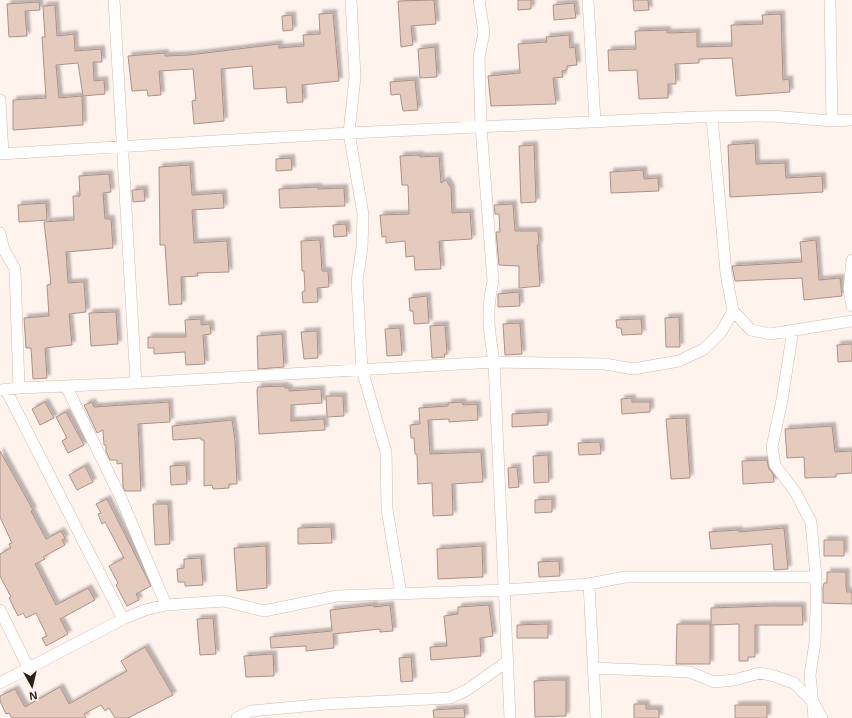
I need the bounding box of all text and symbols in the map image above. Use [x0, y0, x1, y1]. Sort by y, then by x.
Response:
north arrow [12, 666, 52, 706]
text: N [29, 689, 38, 702]

